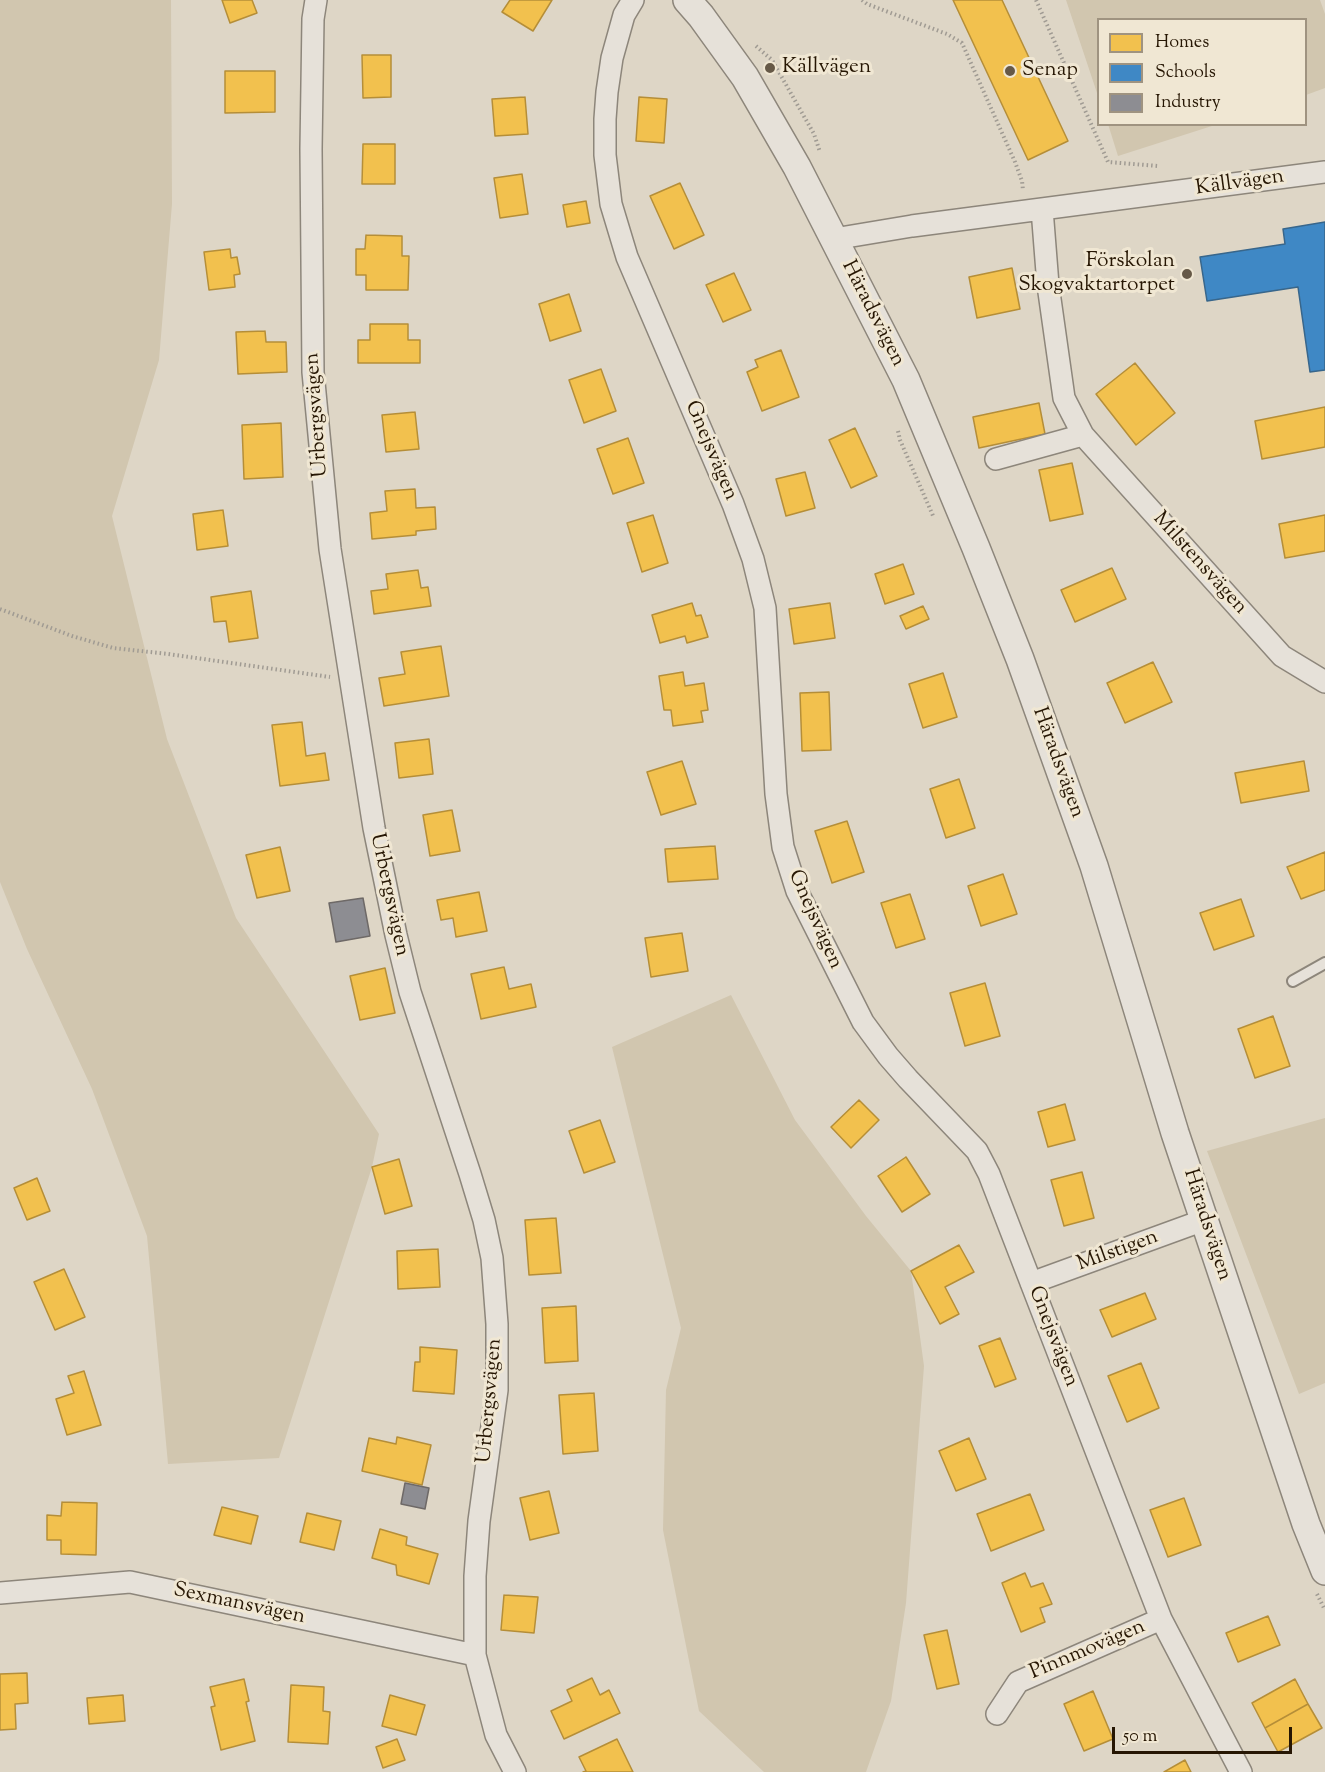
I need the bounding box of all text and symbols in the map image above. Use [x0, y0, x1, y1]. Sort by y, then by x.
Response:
legend [1097, 18, 1307, 126]
text: Homes [1155, 30, 1209, 56]
place label: Källvägen [782, 55, 871, 81]
place label: Senap [1022, 58, 1078, 84]
text: Schools [1155, 60, 1216, 86]
marker: Källvägen [763, 61, 777, 75]
marker: Senap [1003, 64, 1017, 78]
text: Industry [1155, 90, 1221, 116]
street label: Källvägen [1194, 165, 1286, 203]
place label: Förskolan Skogvaktartorpet [1018, 249, 1175, 299]
street label: Häradsvägen [834, 257, 910, 371]
marker: Förskolan Skogvaktartorpet [1180, 267, 1194, 281]
street label: Urbergsvägen [301, 352, 335, 478]
street label: Gnejsvägen [678, 397, 742, 505]
street label: Milstensvägen [1146, 507, 1252, 621]
street label: Häradsvägen [1025, 704, 1089, 822]
street label: Urbergsvägen [363, 831, 413, 959]
street label: Gnejsvägen [781, 867, 847, 973]
street label: Häradsvägen [1176, 1166, 1236, 1284]
street label: Milstigen [1074, 1226, 1162, 1278]
street label: Gnejsvägen [1021, 1283, 1083, 1391]
street label: Urbergsvägen [473, 1338, 509, 1464]
street label: Sexmansvägen [171, 1579, 307, 1631]
street label: Pinnmovägen [1026, 1615, 1150, 1687]
scale bar [1115, 1715, 1295, 1753]
text: 50 m [1123, 1724, 1157, 1750]

